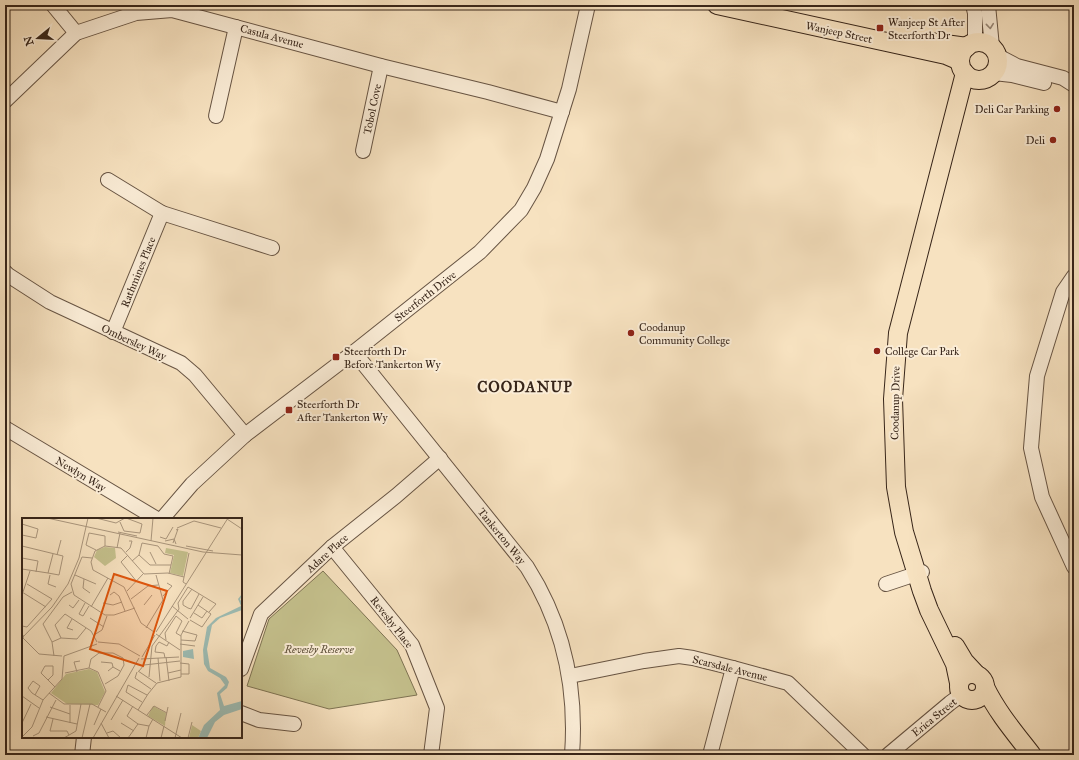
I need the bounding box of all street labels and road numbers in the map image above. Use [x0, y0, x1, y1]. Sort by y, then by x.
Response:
street label: Wanjeep Street [805, 19, 873, 46]
street label: Casula Avenue [239, 22, 305, 51]
street label: Tobol Cove [361, 82, 384, 136]
street label: Rathmines Place [118, 235, 159, 309]
street label: Steerforth Drive [392, 268, 459, 324]
street label: Ombersley Way [99, 322, 169, 364]
street label: Coodanup Drive [888, 365, 903, 440]
street label: Newlyn Way [53, 454, 109, 495]
street label: Tankerton Way [475, 506, 529, 568]
street label: Adare Place [303, 531, 351, 576]
street label: Revesby Place [367, 594, 416, 651]
street label: Scarsdale Avenue [691, 653, 769, 684]
street label: Erica Street [909, 695, 959, 739]

